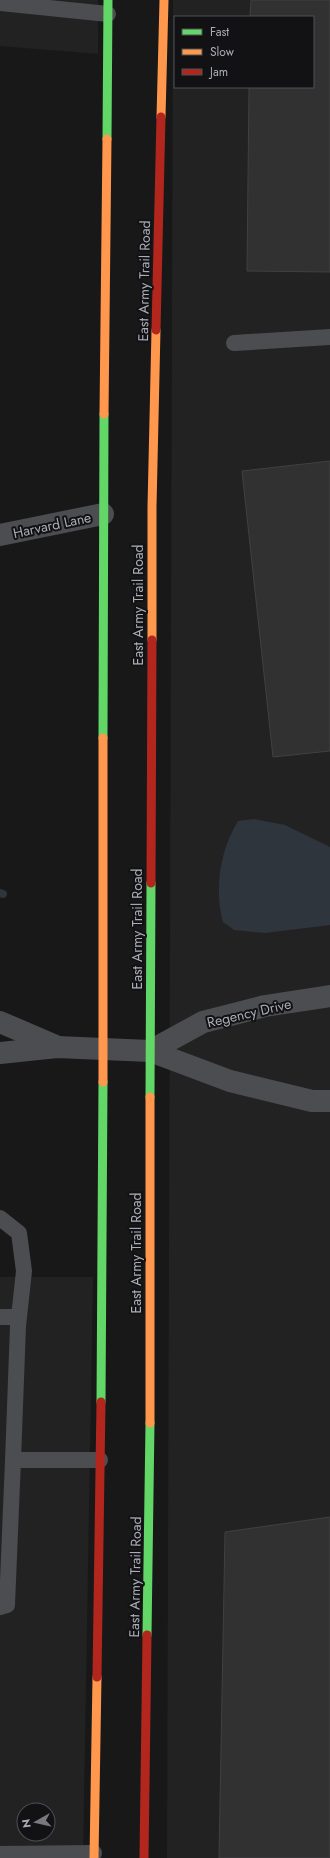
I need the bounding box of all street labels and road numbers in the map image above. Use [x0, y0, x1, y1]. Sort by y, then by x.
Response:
street label: East Army Trail Road [133, 220, 155, 342]
street label: Harvard Lane [11, 507, 93, 543]
street label: East Army Trail Road [128, 544, 148, 666]
street label: East Army Trail Road [127, 868, 147, 990]
street label: Regency Drive [205, 994, 293, 1032]
street label: East Army Trail Road [126, 1192, 146, 1314]
street label: East Army Trail Road [124, 1516, 146, 1638]

